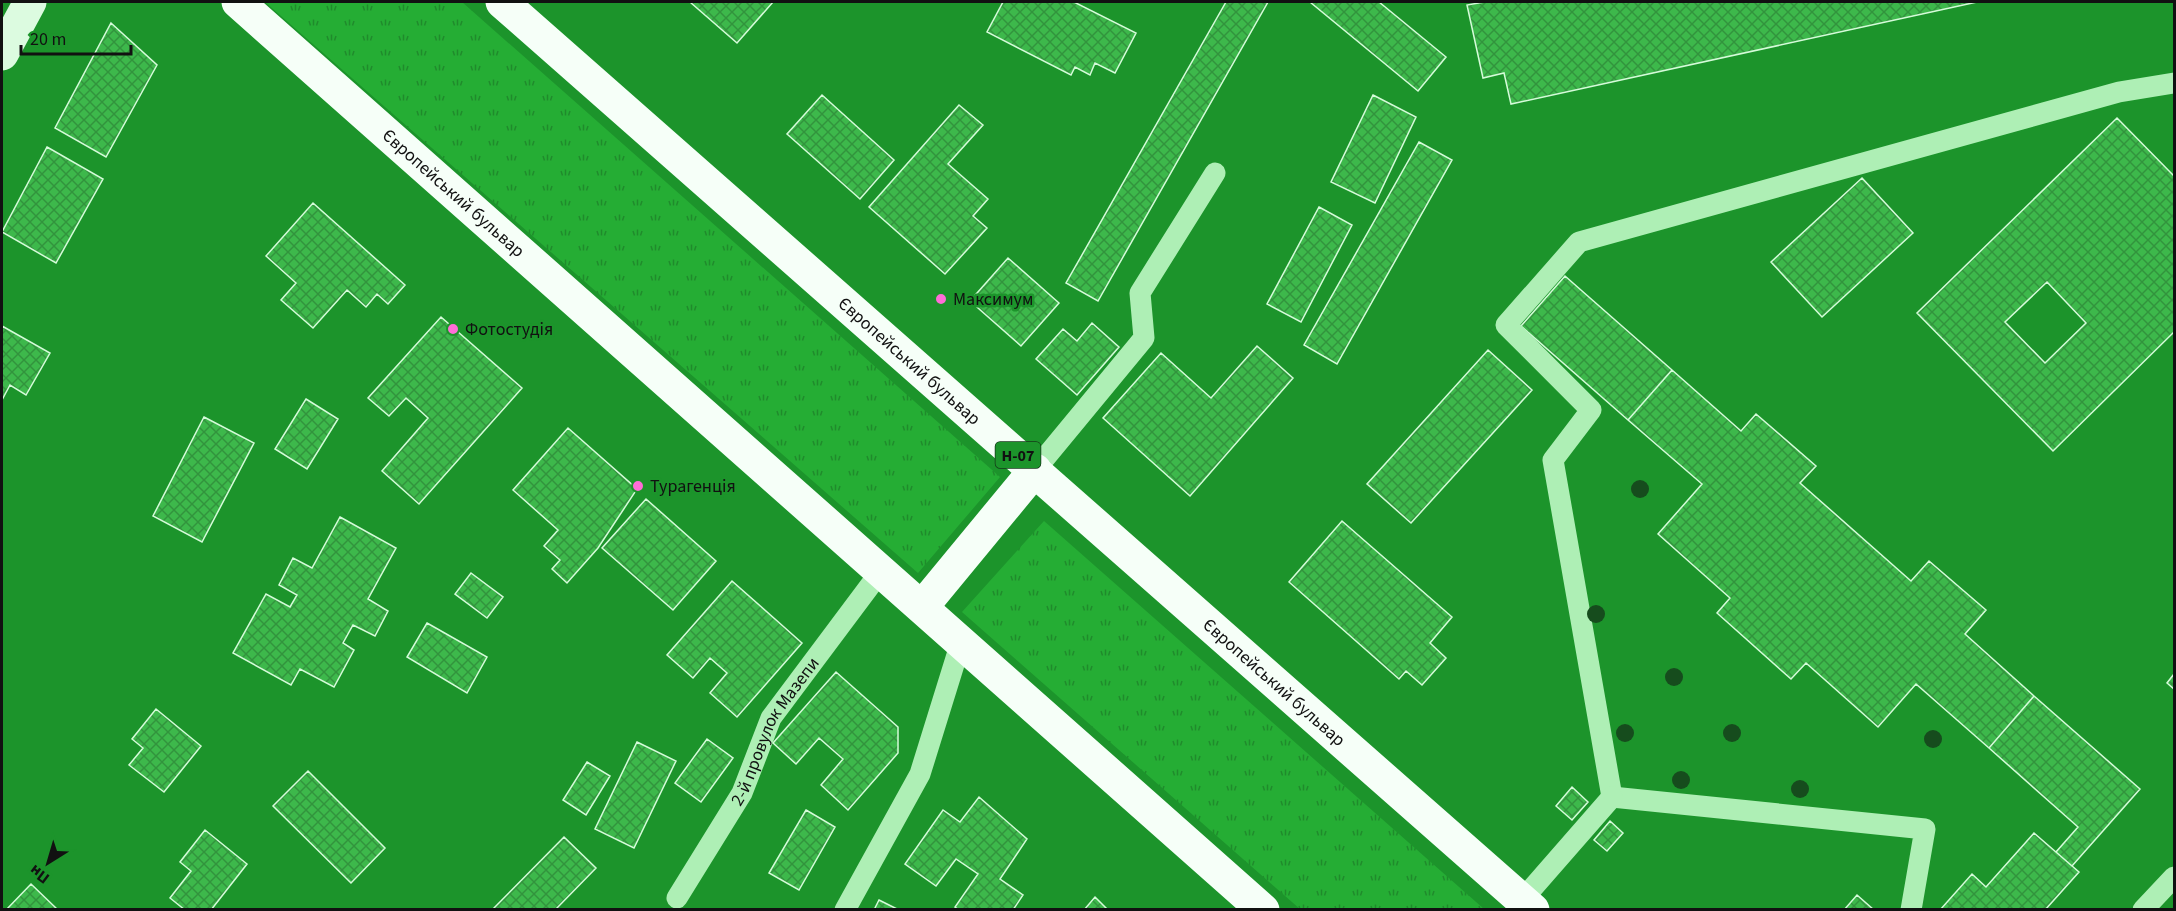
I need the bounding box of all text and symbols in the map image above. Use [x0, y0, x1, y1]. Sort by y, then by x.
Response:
scale bar [21, 18, 130, 56]
text: 20 m [30, 27, 66, 52]
street label: Європейський бульвар [377, 123, 530, 263]
place label: Максимум [953, 287, 1033, 312]
street label: Європейський бульвар [832, 291, 986, 431]
marker: Максимум [934, 292, 948, 306]
place label: Фотостудія [465, 317, 553, 342]
marker: Фотостудія [446, 322, 460, 336]
road number: Н-07 [996, 442, 1040, 468]
place label: Турагенція [650, 474, 736, 499]
marker: Турагенція [631, 479, 645, 493]
street label: Європейський бульвар [1197, 613, 1351, 752]
street label: 2-й провулок Мазепи [725, 652, 825, 811]
north arrow [18, 833, 78, 893]
text: Пн [25, 859, 54, 889]

